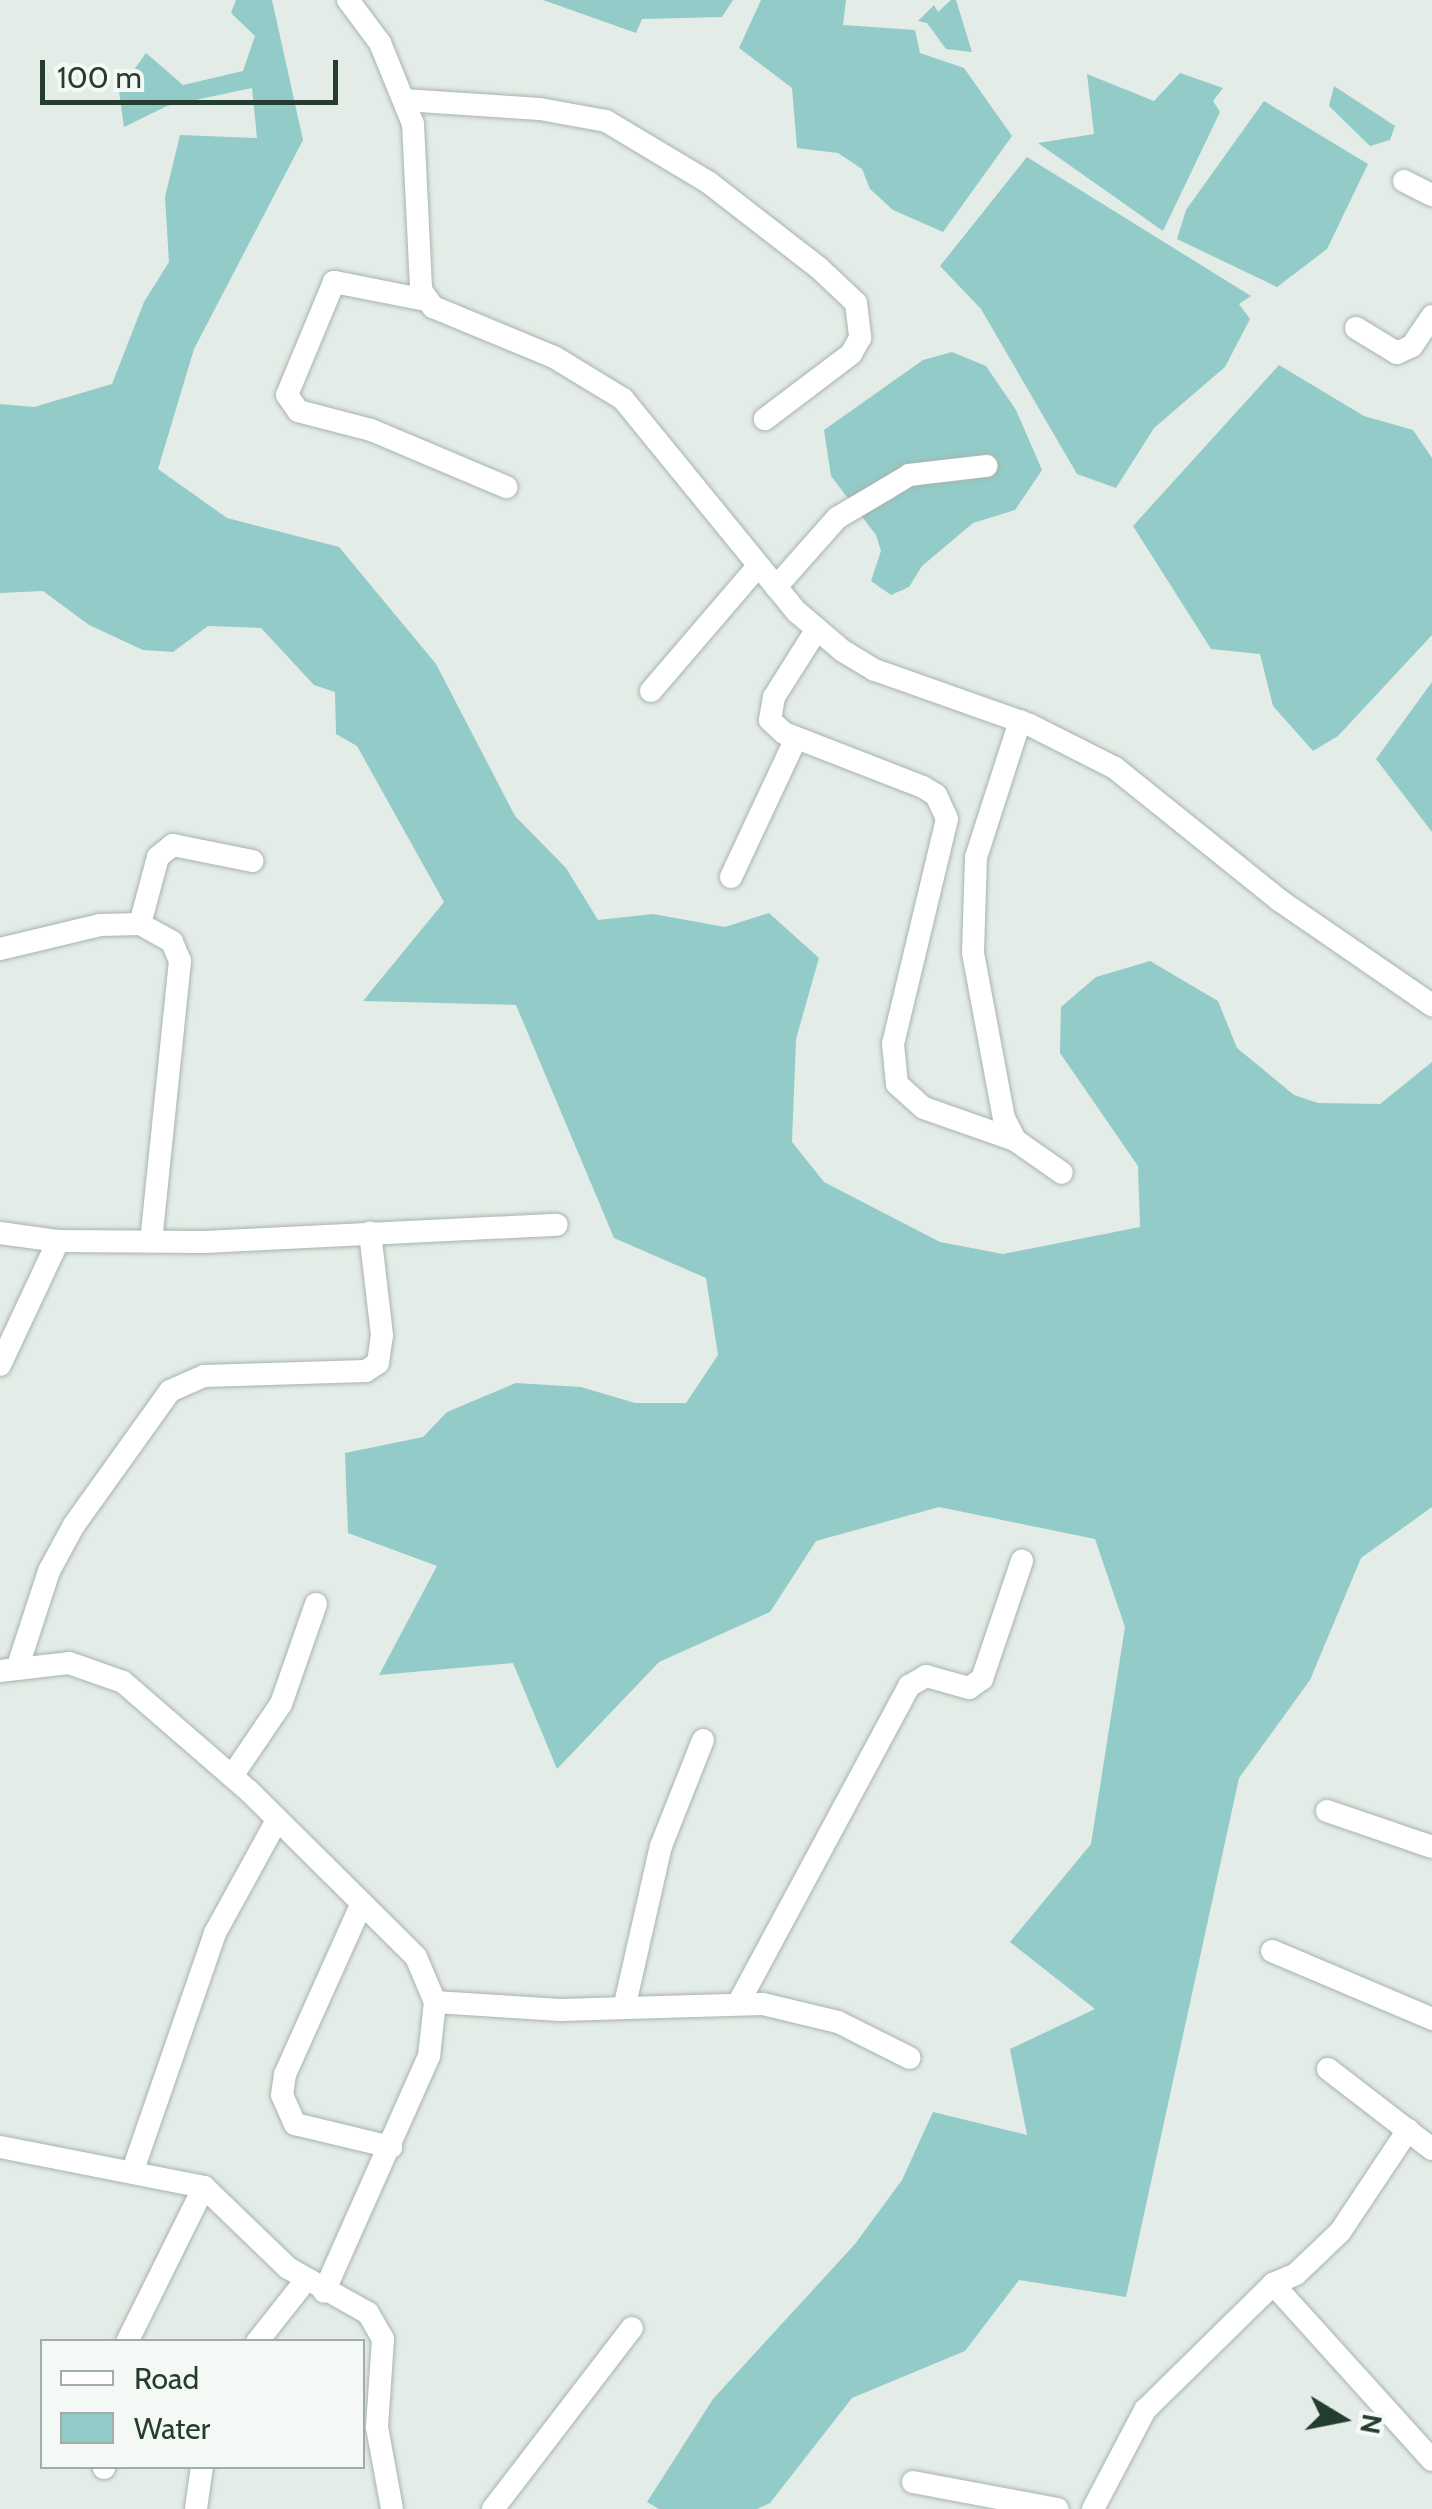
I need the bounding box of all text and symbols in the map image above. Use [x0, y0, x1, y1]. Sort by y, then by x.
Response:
scale bar [45, 40, 342, 102]
text: 100 m [57, 59, 142, 96]
legend [40, 2339, 365, 2469]
text: Road [134, 2360, 199, 2397]
north arrow [1292, 2369, 1392, 2469]
text: Water [134, 2410, 210, 2447]
text: N [1353, 2412, 1390, 2437]

